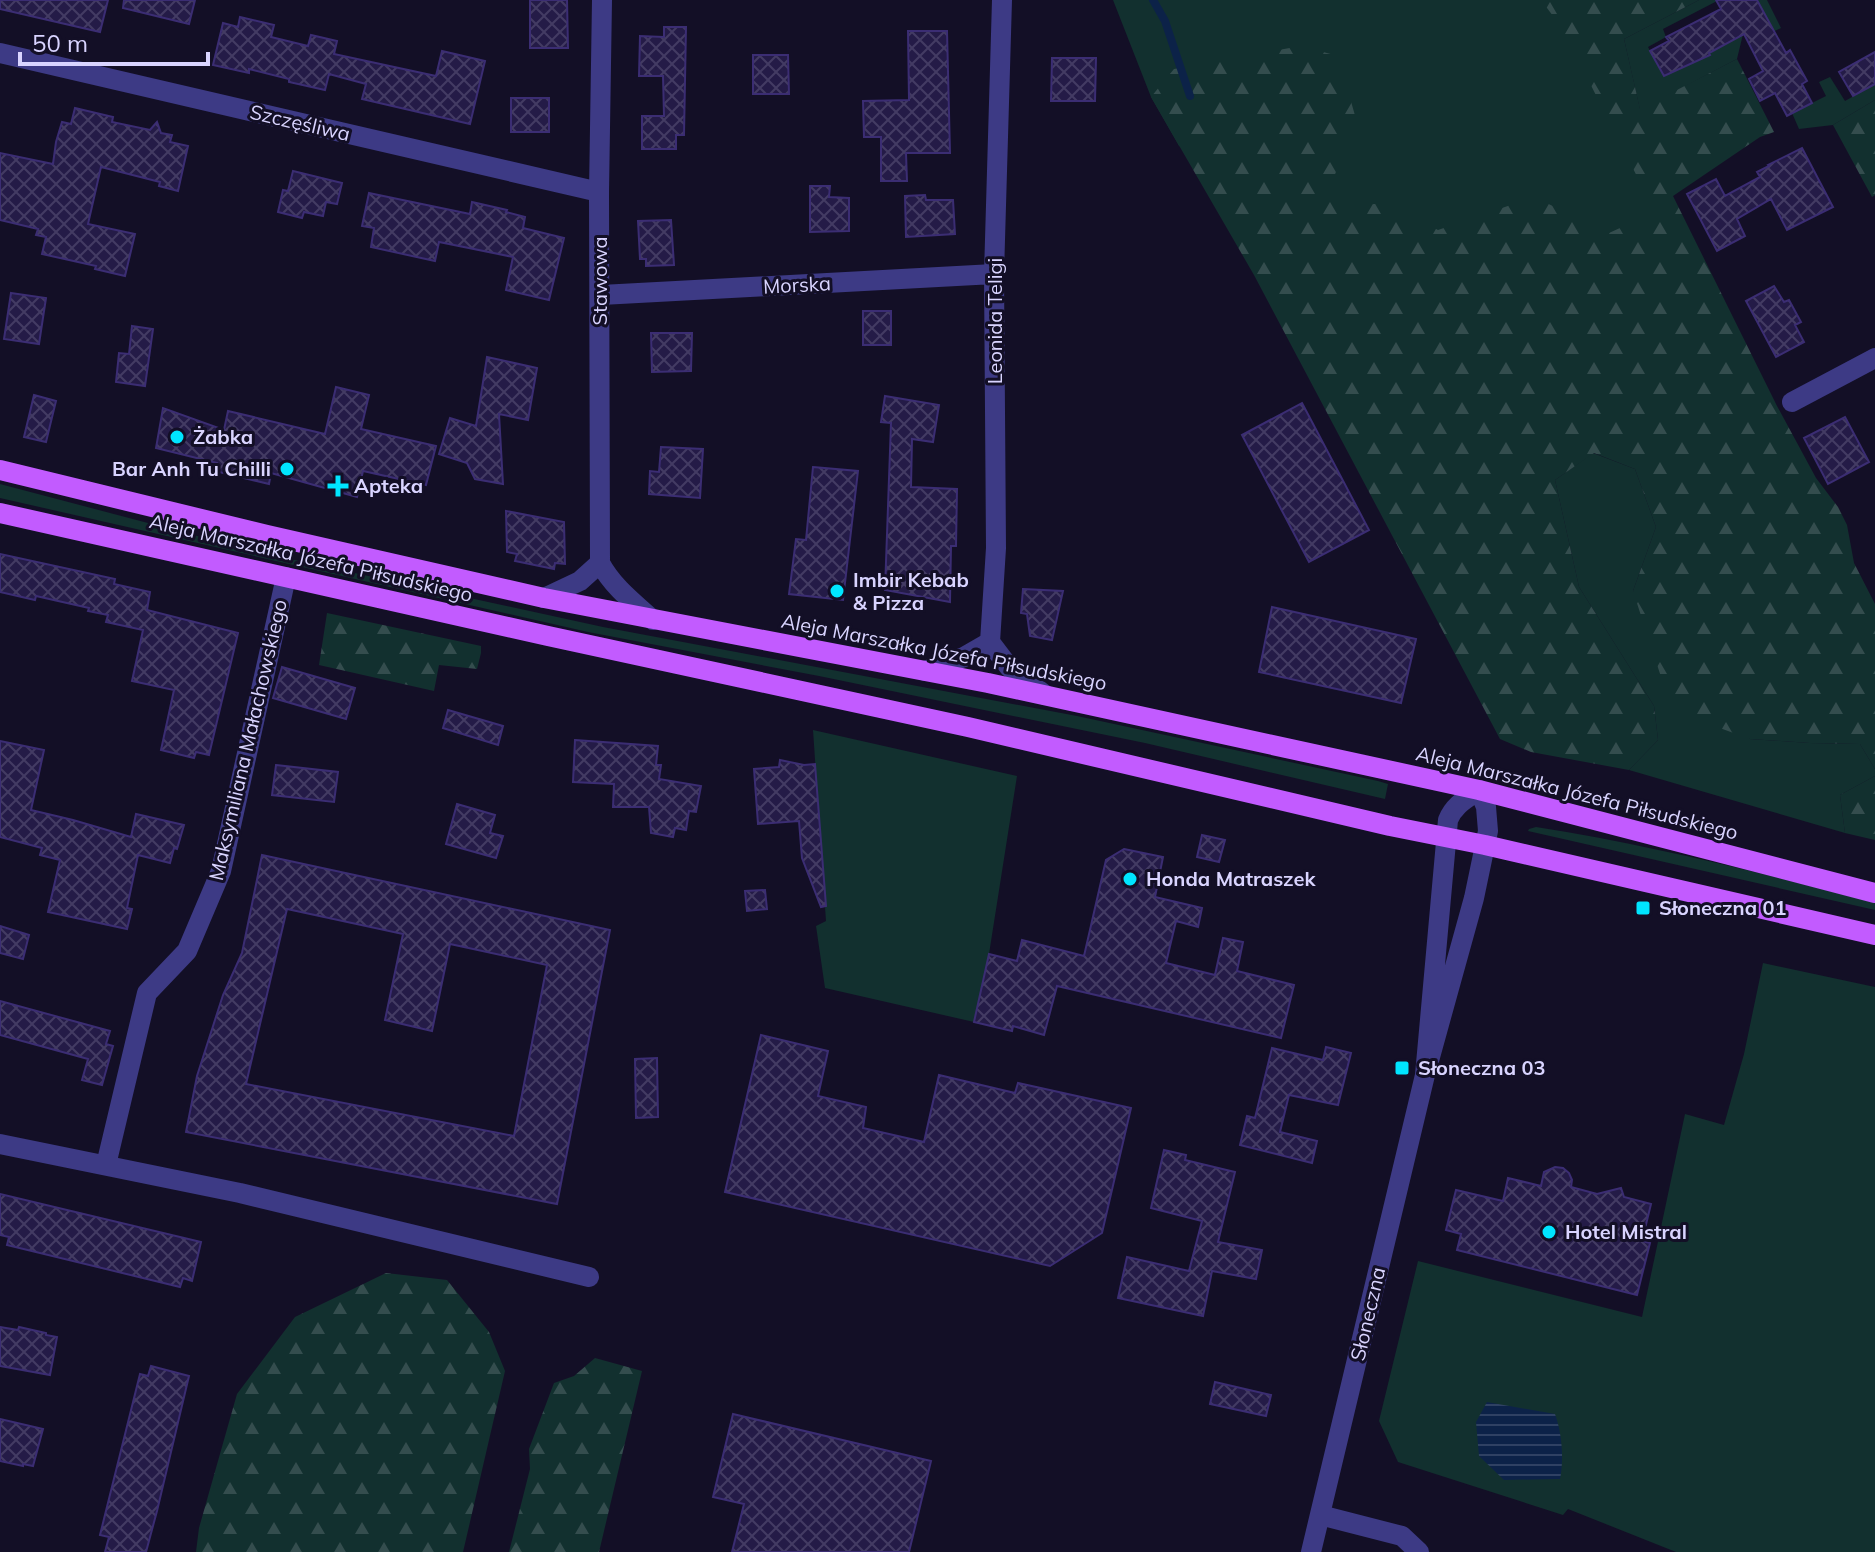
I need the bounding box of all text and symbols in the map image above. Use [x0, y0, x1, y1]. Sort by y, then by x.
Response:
scale bar [20, 16, 208, 66]
text: 50 m [32, 28, 88, 58]
street label: Szczęśliwa [248, 99, 353, 146]
street label: Stawowa [587, 236, 612, 326]
street label: Leonida Teligi [982, 258, 1007, 384]
street label: Morska [762, 270, 832, 299]
place label: Żabka [193, 424, 253, 449]
marker: Żabka [168, 428, 186, 446]
place label: Bar Anh Tu Chilli [112, 456, 271, 481]
marker: Bar Anh Tu Chilli [278, 460, 296, 478]
place label: Apteka [354, 473, 423, 498]
marker: Apteka [329, 477, 347, 495]
street label: Aleja Marszałka Józefa Piłsudskiego [147, 508, 475, 607]
place label: Imbir Kebab & Pizza [853, 567, 969, 615]
marker: Imbir Kebab & Pizza [828, 582, 846, 600]
street label: Maksymiliana Małachowskiego [203, 597, 292, 883]
street label: Aleja Marszałka Józefa Piłsudskiego [779, 608, 1109, 695]
street label: Aleja Marszałka Józefa Piłsudskiego [1413, 740, 1741, 845]
place label: Honda Matraszek [1146, 866, 1316, 891]
marker: Honda Matraszek [1121, 870, 1139, 888]
place label: Słoneczna 01 [1659, 895, 1787, 920]
marker: Słoneczna 01 [1634, 899, 1652, 917]
place label: Słoneczna 03 [1418, 1055, 1546, 1080]
marker: Słoneczna 03 [1393, 1059, 1411, 1077]
place label: Hotel Mistral [1565, 1219, 1687, 1244]
marker: Hotel Mistral [1540, 1223, 1558, 1241]
street label: Słoneczna [1345, 1265, 1390, 1363]

